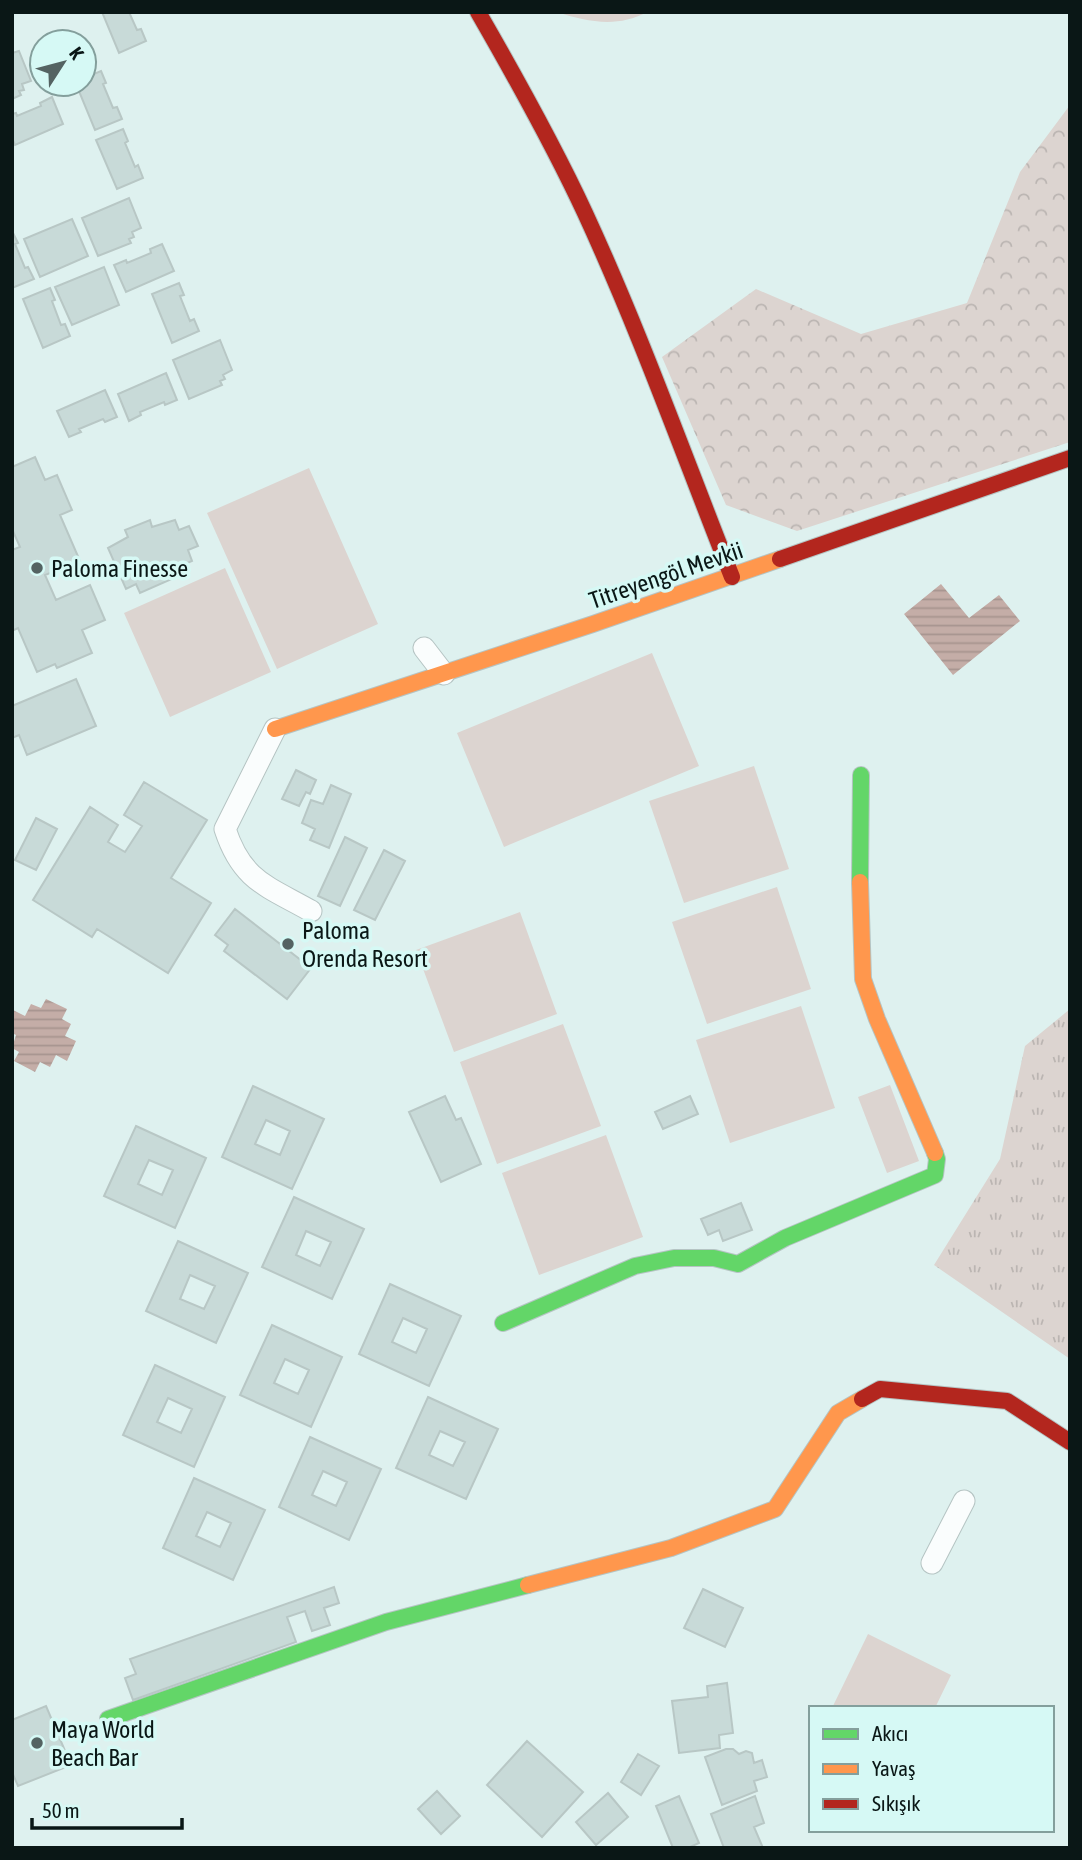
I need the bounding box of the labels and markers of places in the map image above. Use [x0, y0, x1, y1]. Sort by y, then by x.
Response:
place label: Paloma Finesse [51, 555, 188, 582]
marker: Paloma Finesse [29, 560, 45, 576]
place label: Paloma Orenda Resort [302, 917, 428, 972]
marker: Paloma Orenda Resort [280, 936, 296, 952]
place label: Maya World Beach Bar [51, 1716, 155, 1771]
marker: Maya World Beach Bar [29, 1735, 45, 1751]

